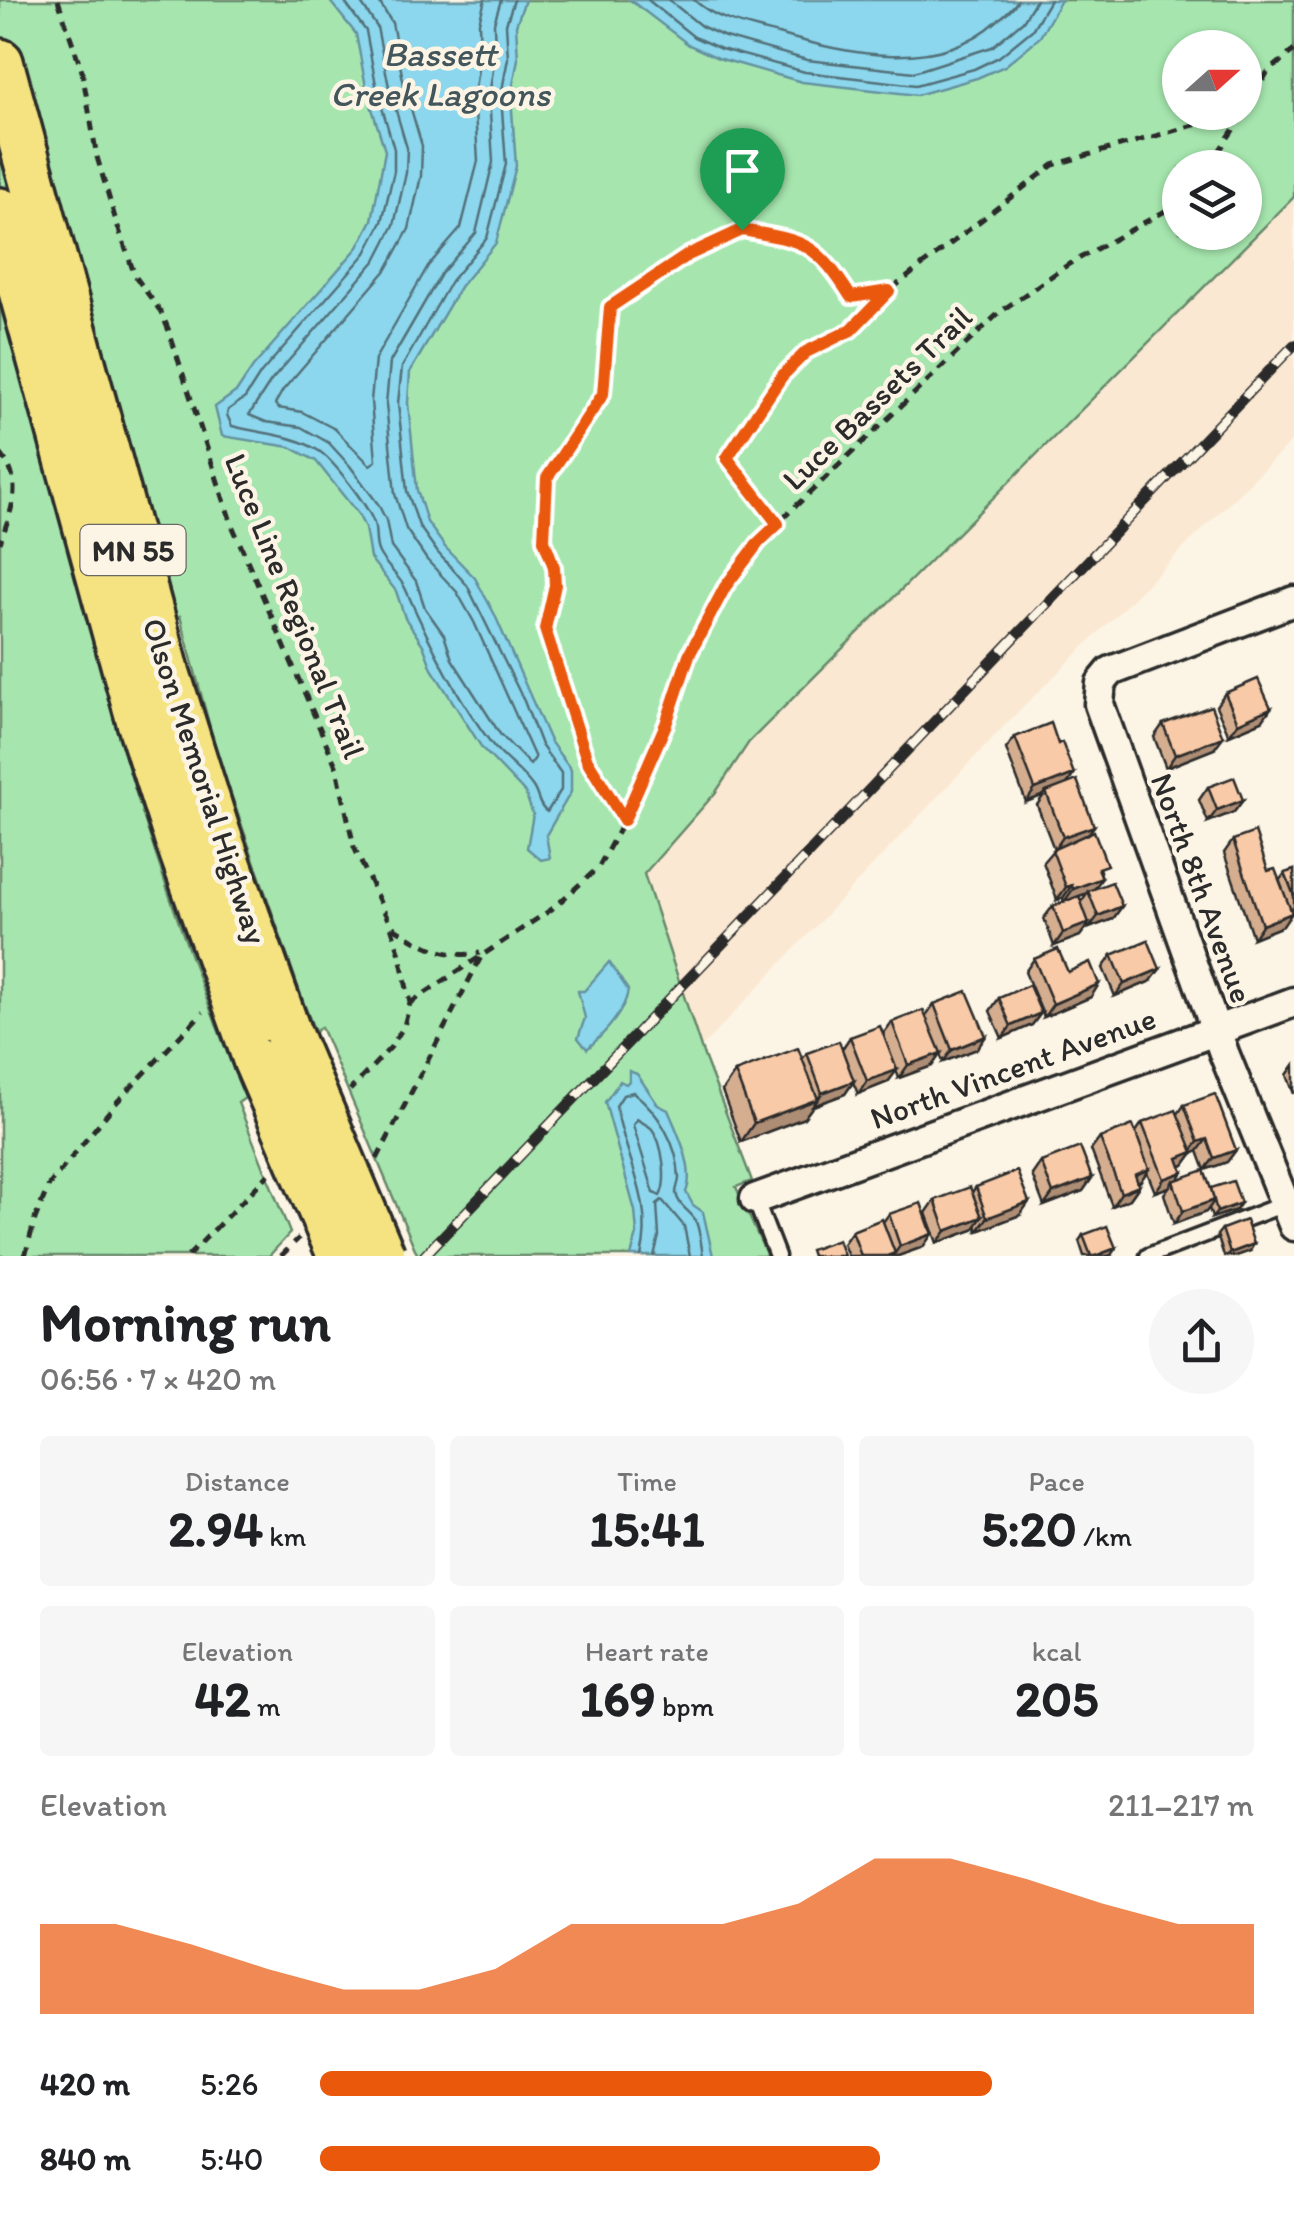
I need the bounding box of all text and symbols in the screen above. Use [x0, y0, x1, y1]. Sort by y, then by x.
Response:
north arrow [1162, 30, 1262, 130]
map controls [1162, 30, 1262, 250]
water label: Bassett Creek Lagoons [330, 33, 551, 115]
pin [700, 128, 785, 231]
icon: arrive [715, 143, 770, 198]
button: layers [1162, 150, 1262, 250]
street label: Luce Bassets Trail [774, 298, 980, 498]
street label: Luce Line Regional Trail [216, 448, 374, 764]
road number: MN 55 [80, 525, 186, 575]
street label: Olson Memorial Highway [134, 613, 276, 949]
street label: North 8th Avenue [1143, 768, 1261, 1008]
street label: North Vincent Avenue [865, 999, 1161, 1137]
text: Morning run [40, 1289, 331, 1355]
button: share [1149, 1289, 1254, 1394]
text: 06:56 · 7 × 420 m [40, 1360, 276, 1398]
text: Distance [185, 1464, 290, 1498]
text: Time [617, 1464, 677, 1498]
text: Pace [1029, 1464, 1085, 1498]
text: 2.94 [168, 1498, 263, 1559]
text: 15:41 [590, 1498, 704, 1559]
text: 5:20 [981, 1498, 1077, 1559]
text: km [263, 1519, 306, 1553]
text: /km [1077, 1519, 1132, 1553]
text: Elevation [182, 1634, 293, 1668]
text: Heart rate [585, 1634, 709, 1668]
text: kcal [1032, 1634, 1082, 1668]
text: 42 [194, 1668, 251, 1729]
text: 169 [580, 1668, 656, 1729]
text: 205 [1015, 1668, 1098, 1729]
text: m [251, 1689, 280, 1723]
text: bpm [656, 1689, 714, 1723]
text: Elevation [40, 1786, 167, 1824]
text: 211–217 m [1108, 1786, 1254, 1824]
text: 420 m [40, 2065, 130, 2103]
text: 5:26 [200, 2065, 258, 2103]
text: 840 m [40, 2140, 131, 2178]
text: 5:40 [200, 2140, 264, 2178]

